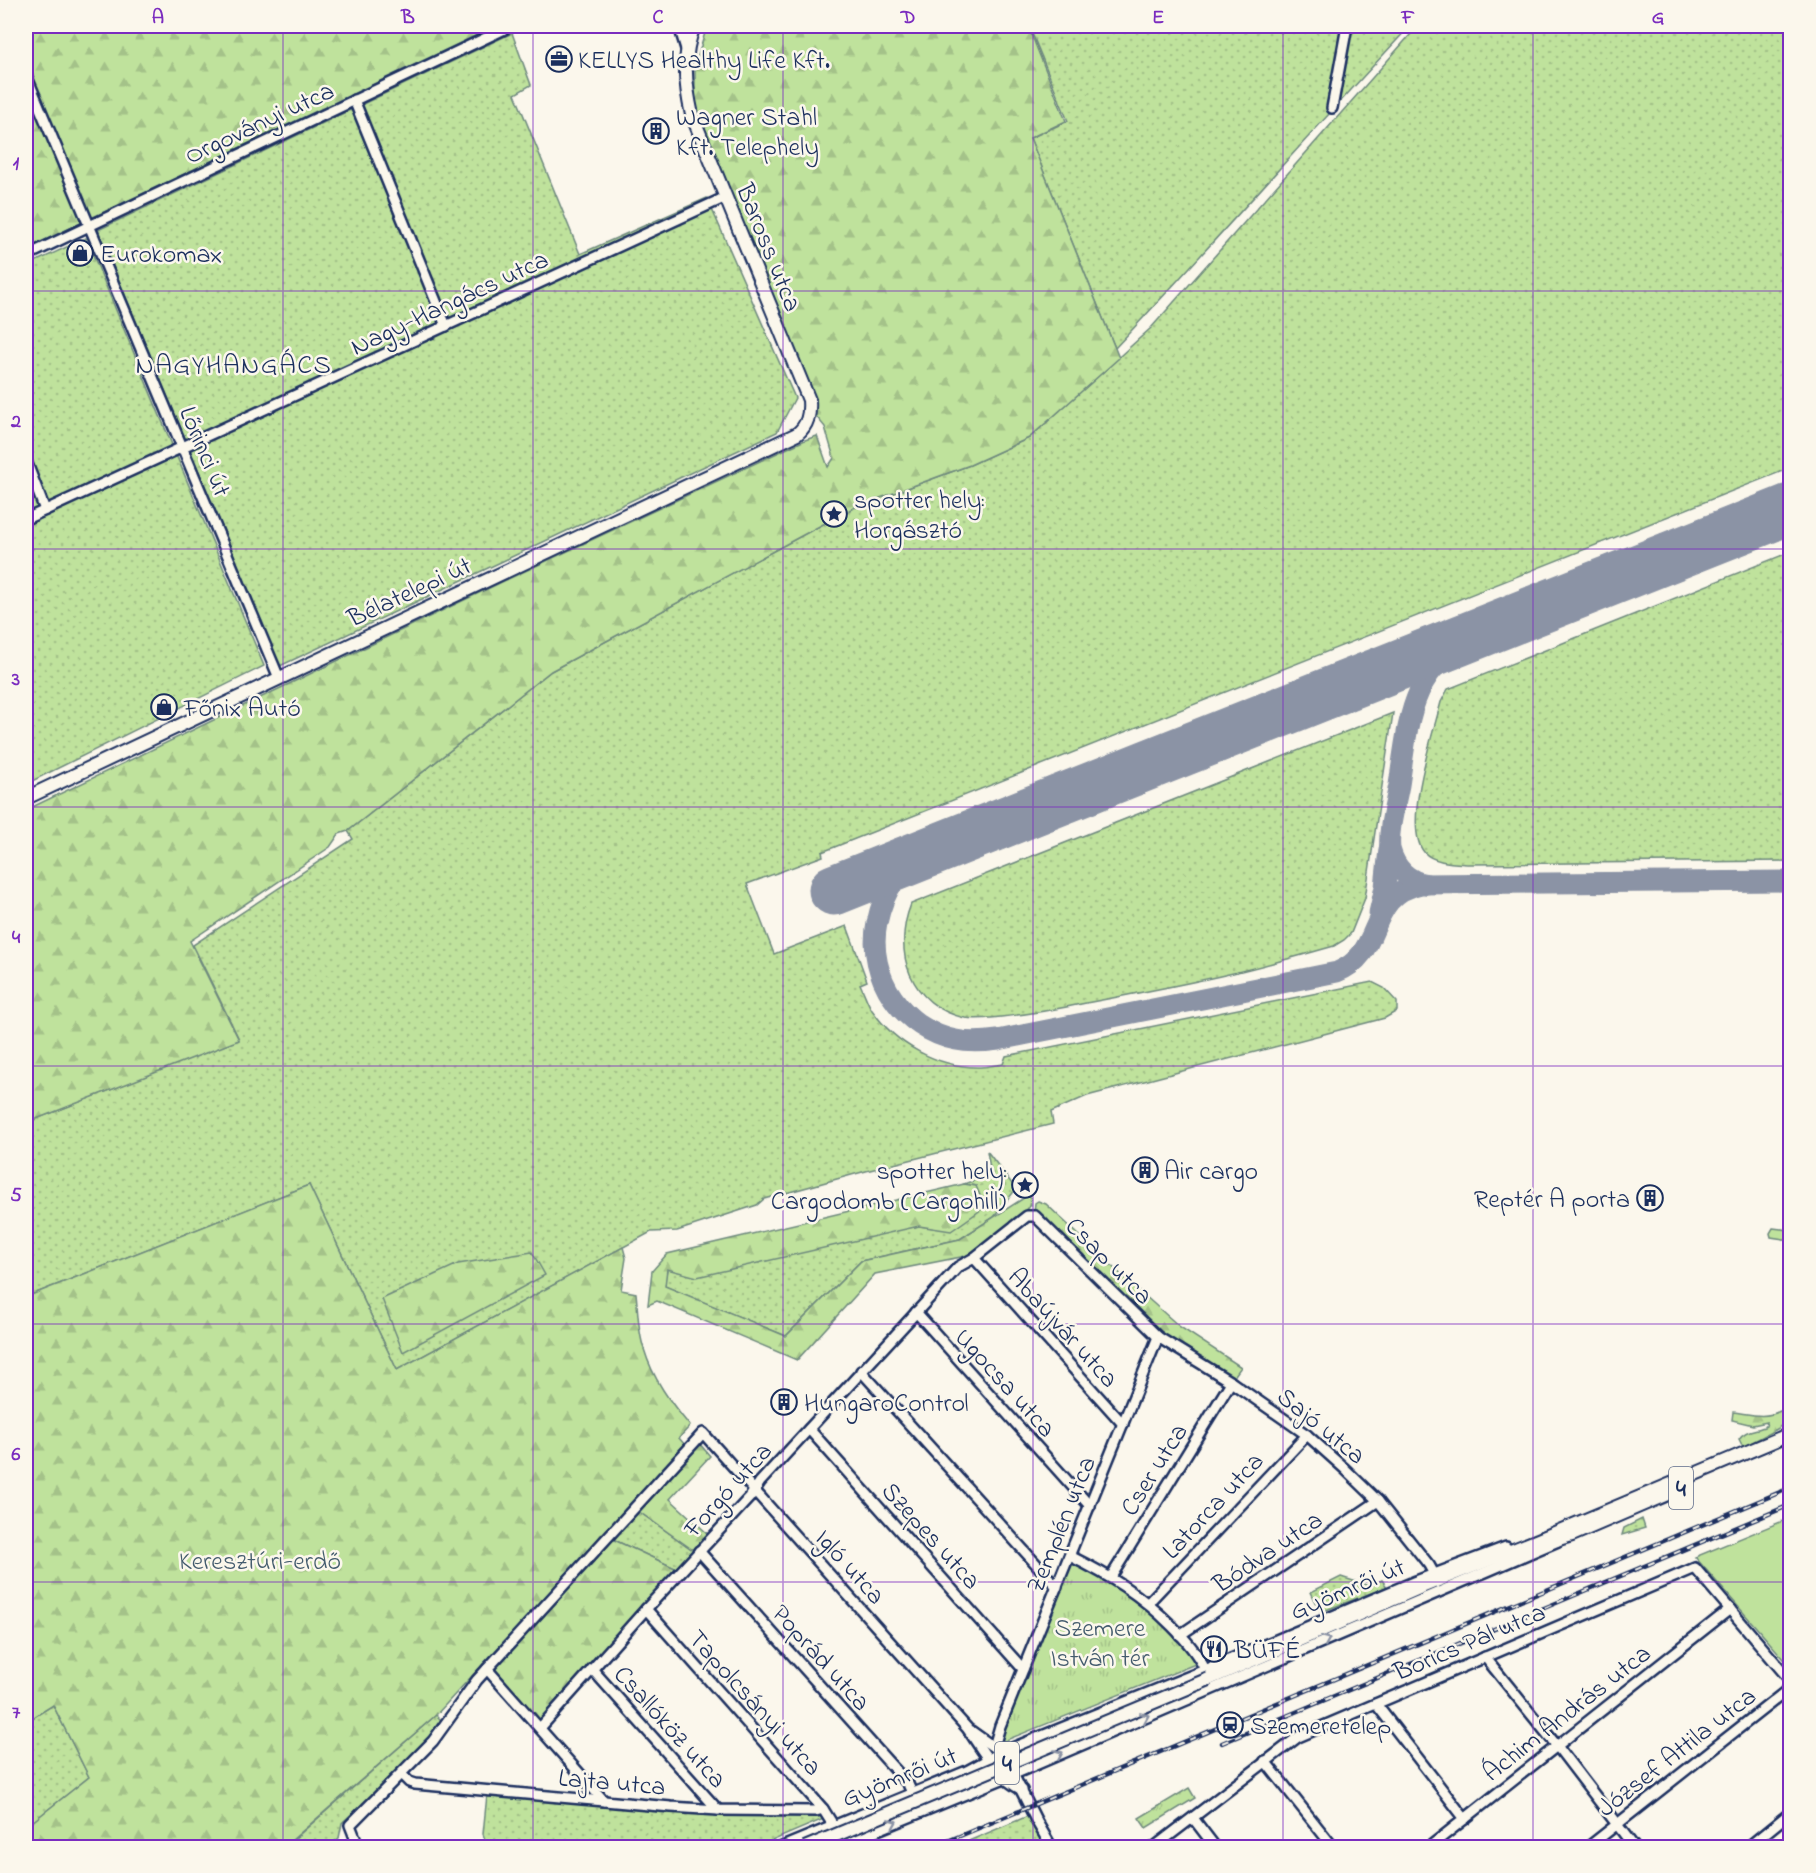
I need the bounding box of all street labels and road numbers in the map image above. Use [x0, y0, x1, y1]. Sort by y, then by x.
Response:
street label: Orgoványi utca [179, 73, 341, 176]
street label: Baross utca [724, 177, 810, 318]
street label: Nagy-Hangács utca [345, 242, 556, 367]
street label: Lőrinci út [167, 401, 239, 504]
street label: Bélatelepi út [341, 548, 479, 639]
street label: Csap utca [1055, 1209, 1161, 1315]
street label: Abaújvár utca [997, 1260, 1126, 1398]
street label: Ugocsa utca [944, 1321, 1063, 1447]
street label: Sajó utca [1267, 1380, 1373, 1475]
street label: Cser utca [1112, 1417, 1199, 1524]
street label: Forgó utca [675, 1435, 782, 1548]
street label: Latorca utca [1154, 1445, 1274, 1569]
street label: Zemplén utca [1018, 1451, 1107, 1599]
road number: 4 [1669, 1467, 1693, 1509]
street label: Szepes utca [871, 1475, 989, 1599]
street label: Bódva utca [1205, 1503, 1331, 1605]
street label: Igló utca [804, 1522, 893, 1614]
street label: Gyömrői út [1285, 1549, 1412, 1632]
street label: Borics Pál utca [1387, 1595, 1552, 1693]
street label: Poprád utca [761, 1597, 878, 1721]
street label: Tapolcsányi utca [678, 1622, 830, 1786]
street label: Áchim András utca [1475, 1636, 1660, 1792]
street label: Csallóköz utca [603, 1658, 735, 1798]
street label: József Attila utca [1590, 1679, 1765, 1828]
street label: Gyömrői út [837, 1738, 964, 1819]
road number: 4 [995, 1742, 1019, 1784]
street label: Lajta utca [557, 1760, 667, 1808]

